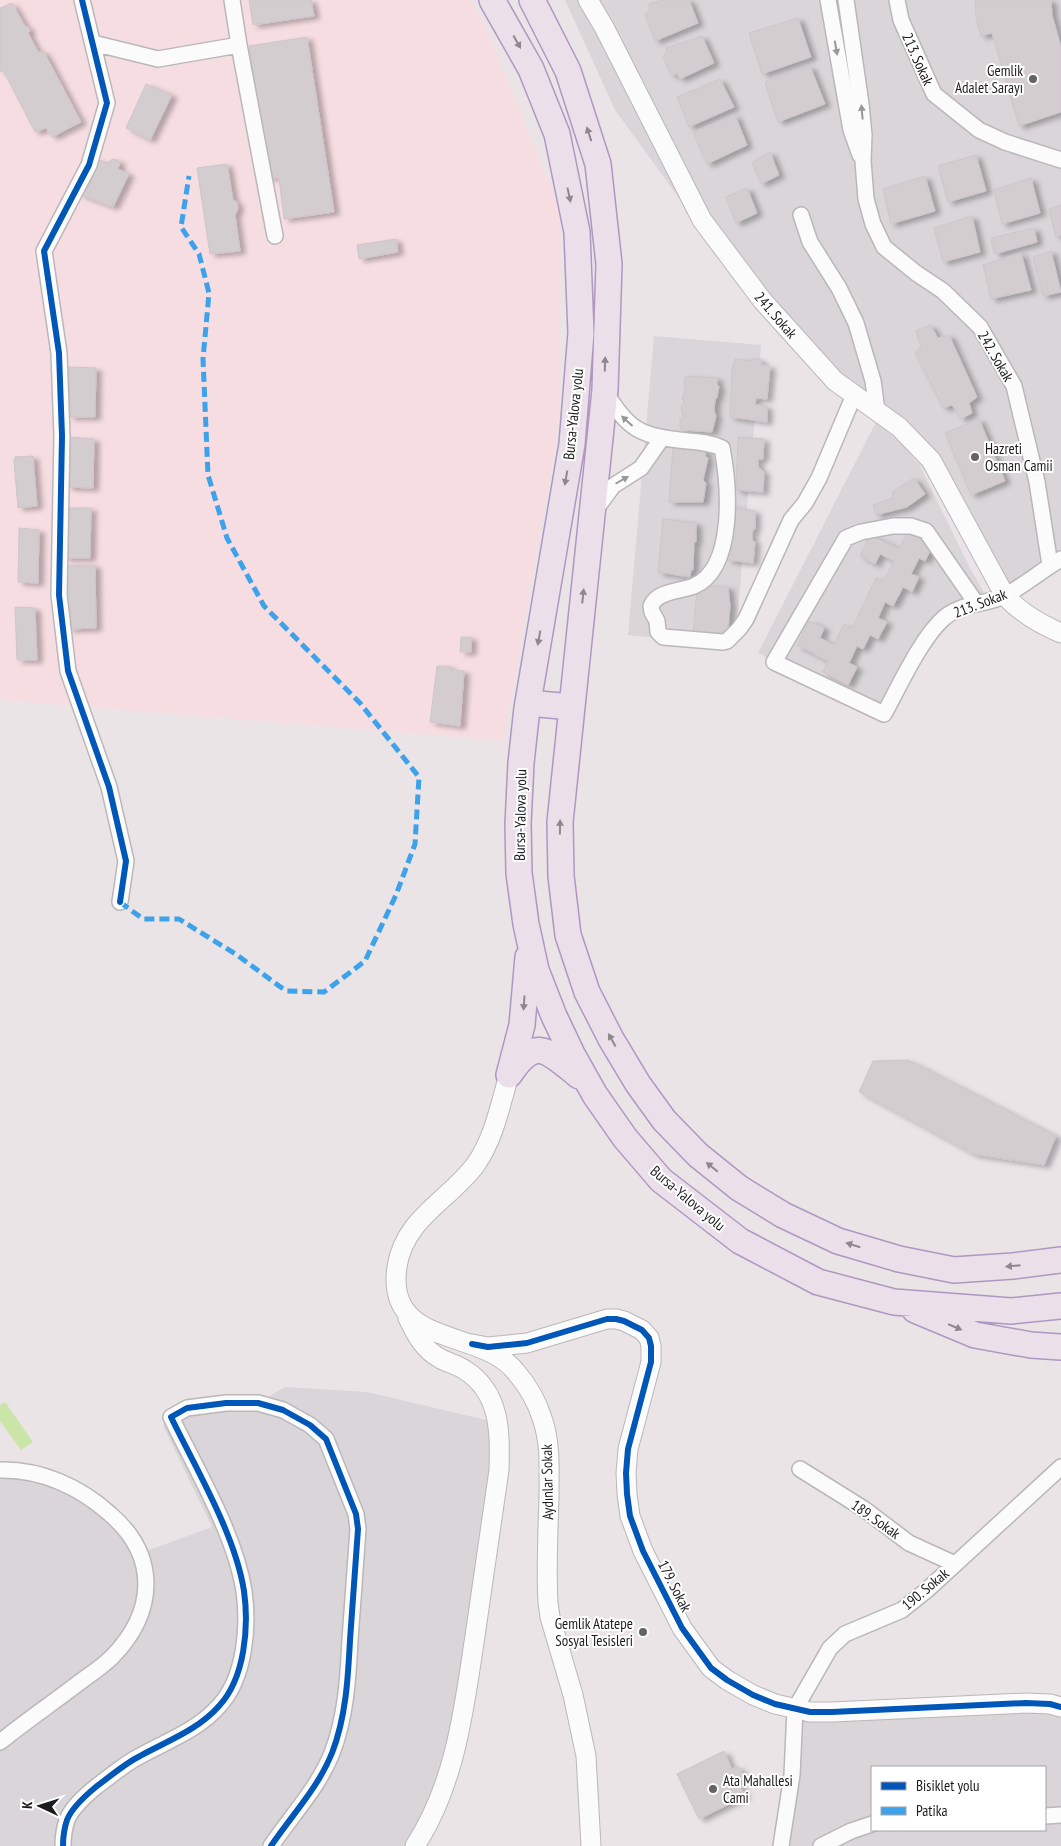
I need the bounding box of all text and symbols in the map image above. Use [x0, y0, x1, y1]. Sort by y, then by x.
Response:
street label: 213. Sokak [898, 30, 938, 88]
one-way arrow [512, 35, 521, 49]
one-way arrow [833, 40, 841, 56]
place label: Gemlik Adalet Sarayı [955, 61, 1023, 97]
marker: Gemlik Adalet Sarayı [1027, 73, 1039, 85]
one-way arrow [858, 104, 866, 120]
one-way arrow [584, 126, 592, 141]
one-way arrow [566, 187, 574, 203]
street label: 241. Sokak [751, 288, 802, 342]
street label: 242. Sokak [974, 327, 1018, 385]
one-way arrow [602, 356, 610, 372]
street label: Bursa-Yalova yolu [559, 367, 587, 461]
one-way arrow [622, 415, 634, 427]
place label: Hazreti Osman Camii [985, 439, 1053, 475]
marker: Hazreti Osman Camii [969, 451, 981, 463]
one-way arrow [562, 470, 570, 486]
one-way arrow [615, 476, 630, 484]
street label: 213. Sokak [951, 584, 1010, 622]
one-way arrow [579, 587, 587, 603]
one-way arrow [535, 631, 543, 647]
street label: Bursa-Yalova yolu [510, 769, 530, 861]
one-way arrow [556, 819, 564, 835]
one-way arrow [520, 995, 528, 1011]
one-way arrow [608, 1033, 616, 1048]
street label: Bursa-Yalova yolu [647, 1161, 729, 1235]
one-way arrow [706, 1161, 719, 1172]
one-way arrow [846, 1241, 861, 1249]
one-way arrow [1004, 1262, 1020, 1270]
one-way arrow [948, 1323, 963, 1331]
street label: Aydınlar Sokak [537, 1444, 557, 1520]
street label: 189. Sokak [848, 1495, 904, 1543]
street label: 179. Sokak [654, 1557, 696, 1615]
street label: 190. Sokak [898, 1564, 953, 1614]
place label: Gemlik Atatepe Sosyal Tesisleri [555, 1614, 633, 1650]
marker: Gemlik Atatepe Sosyal Tesisleri [637, 1626, 649, 1638]
legend [871, 1766, 1046, 1831]
place label: Ata Mahallesi Cami [723, 1771, 793, 1807]
text: Bisiklet yolu [916, 1776, 980, 1795]
north arrow [15, 1781, 65, 1831]
marker: Ata Mahallesi Cami [707, 1783, 719, 1795]
text: K [18, 1800, 36, 1809]
text: Patika [916, 1801, 948, 1820]

